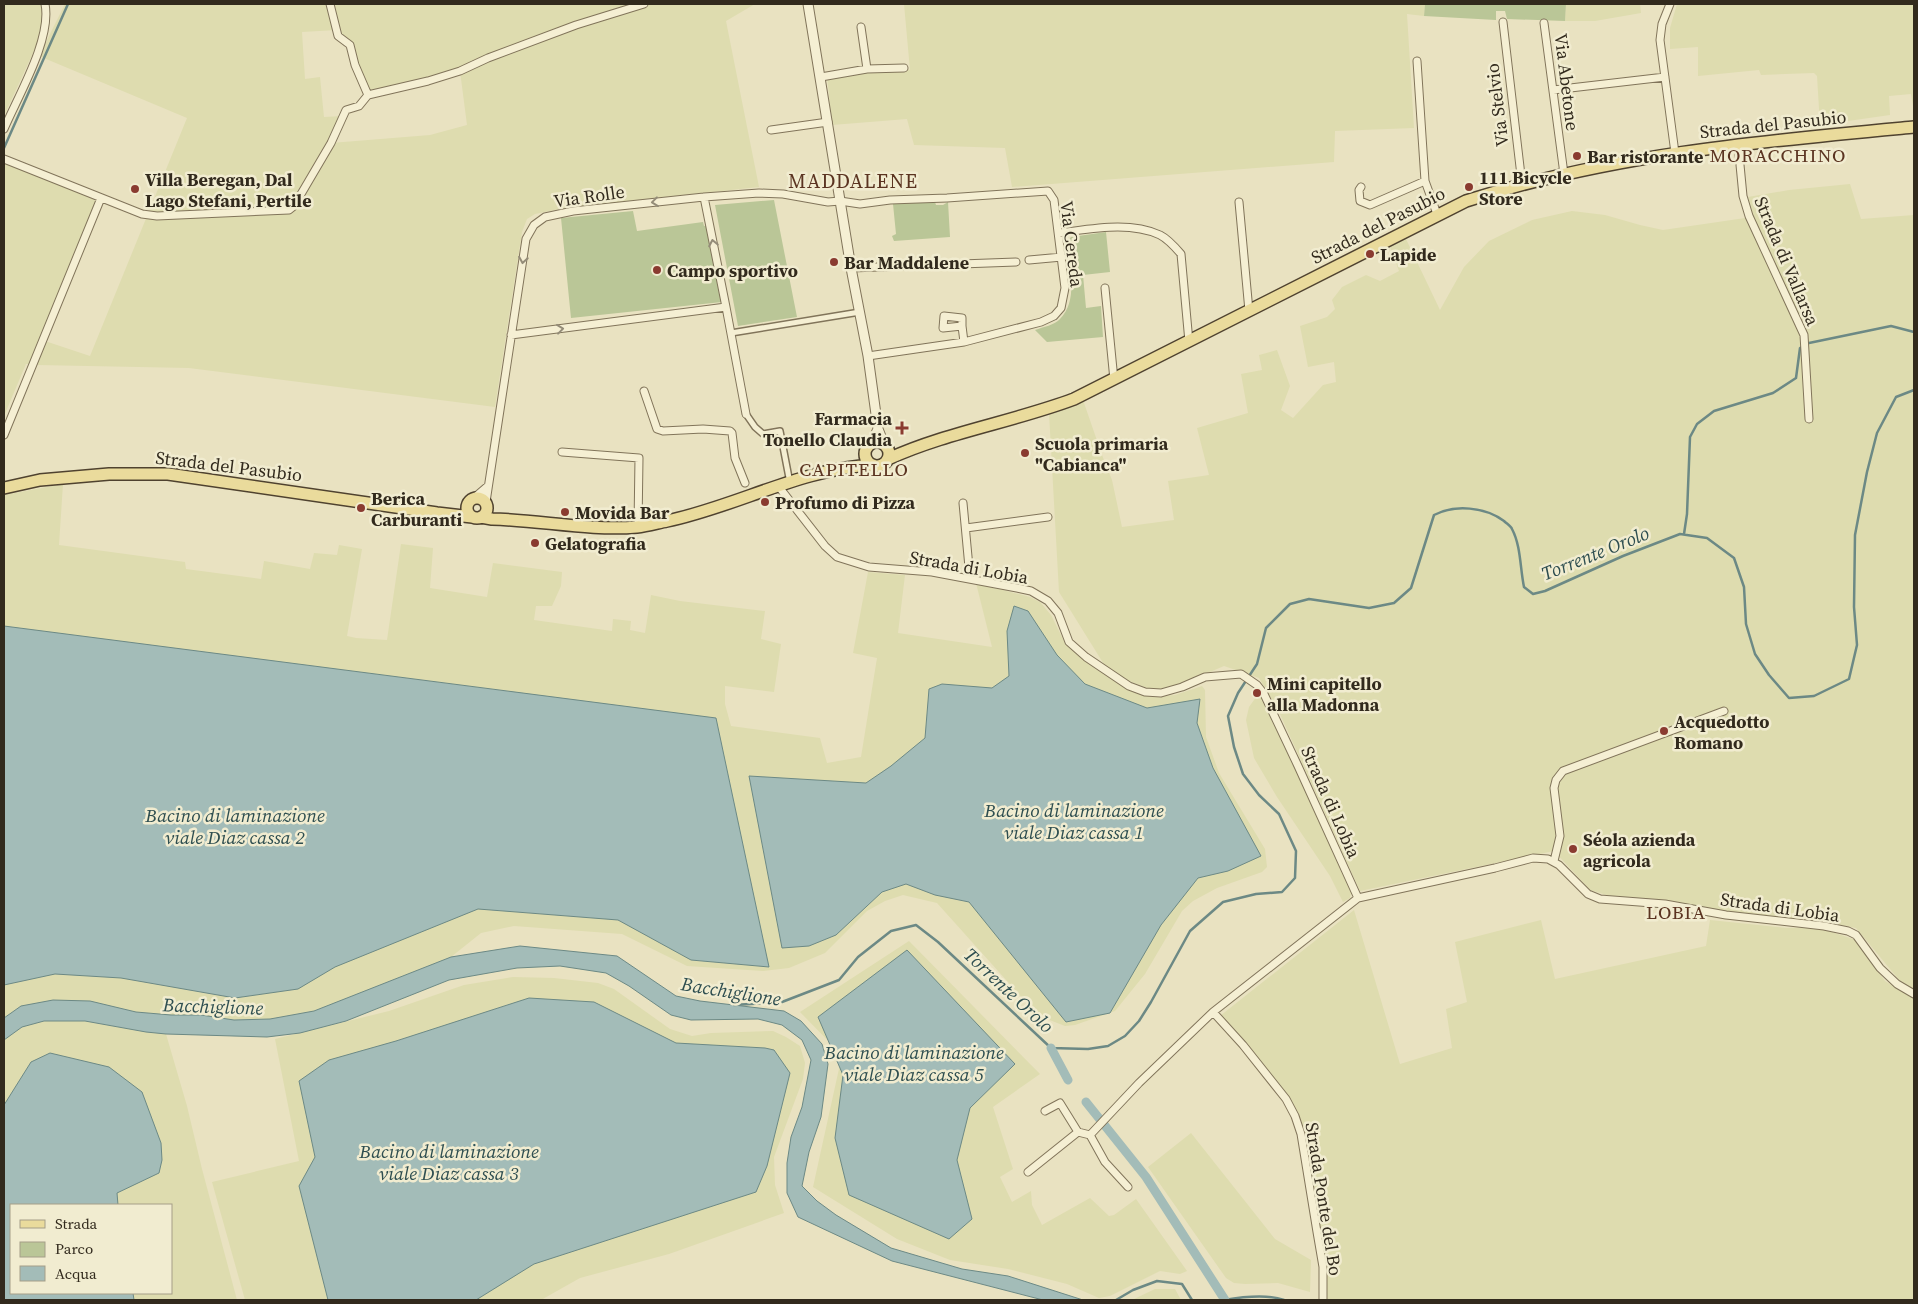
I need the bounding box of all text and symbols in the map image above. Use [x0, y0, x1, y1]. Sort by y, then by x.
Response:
street label: Via Abetone [1549, 32, 1585, 132]
street label: Via Stelvio [1479, 62, 1515, 148]
street label: Strada del Pasubio [1698, 104, 1848, 144]
district label: MORACCHINO [1709, 142, 1847, 168]
place label: Bar ristorante [1587, 144, 1704, 169]
marker: Bar ristorante [1571, 150, 1583, 162]
place label: 111 Bicycle Store [1479, 165, 1572, 211]
place label: Villa Beregan, Dal Lago Stefani, Pertile [145, 167, 312, 213]
district label: MADDALENE [788, 167, 918, 195]
street label: Via Rolle [552, 179, 626, 213]
street label: Strada del Pasubio [1307, 180, 1449, 270]
marker: 111 Bicycle Store [1463, 181, 1475, 193]
marker: Villa Beregan, Dal Lago Stefani, Pertile [129, 183, 141, 195]
street label: Strada di Vallarsa [1749, 193, 1826, 330]
one-way arrow [651, 196, 659, 207]
street label: Via Cereda [1054, 199, 1090, 289]
one-way arrow [708, 239, 719, 248]
place label: Lapide [1380, 242, 1436, 267]
marker: Lapide [1364, 248, 1376, 260]
place label: Bar Maddalene [844, 250, 969, 275]
marker: Bar Maddalene [828, 256, 840, 268]
one-way arrow [518, 257, 529, 265]
place label: Campo sportivo [667, 258, 798, 283]
marker: Campo sportivo [651, 264, 663, 276]
one-way arrow [556, 324, 564, 335]
place label: Farmacia Tonello Claudia [763, 406, 892, 452]
marker: Farmacia Tonello Claudia [896, 422, 908, 434]
place label: Scuola primaria "Cabianca" [1035, 431, 1169, 477]
street label: Strada del Pasubio [154, 445, 304, 487]
marker: Scuola primaria "Cabianca" [1019, 447, 1031, 459]
district label: CAPITELLO [799, 456, 909, 482]
place label: Berica Carburanti [371, 486, 462, 532]
place label: Profumo di Pizza [775, 490, 916, 515]
marker: Profumo di Pizza [759, 496, 771, 508]
place label: Movida Bar [575, 500, 670, 525]
marker: Berica Carburanti [355, 502, 367, 514]
marker: Movida Bar [559, 506, 571, 518]
water label: Torrente Orolo [1537, 520, 1653, 586]
place label: Gelatografia [545, 531, 646, 556]
marker: Gelatografia [529, 537, 541, 549]
street label: Strada di Lobia [908, 544, 1031, 590]
place label: Mini capitello alla Madonna [1267, 671, 1382, 717]
marker: Mini capitello alla Madonna [1251, 687, 1263, 699]
place label: Acquedotto Romano [1674, 709, 1769, 755]
marker: Acquedotto Romano [1658, 725, 1670, 737]
street label: Strada di Lobia [1295, 742, 1367, 863]
water label: Bacino di laminazione viale Diaz cassa 1 [983, 797, 1164, 845]
water label: Bacino di laminazione viale Diaz cassa 2 [144, 802, 325, 850]
place label: Séola azienda agricola [1583, 827, 1696, 873]
marker: Séola azienda agricola [1567, 843, 1579, 855]
street label: Strada di Lobia [1719, 886, 1842, 928]
district label: LOBIA [1646, 899, 1706, 925]
water label: Torrente Orolo [958, 942, 1060, 1038]
water label: Bacchiglione [678, 970, 783, 1012]
water label: Bacchiglione [161, 991, 264, 1021]
water label: Bacino di laminazione viale Diaz cassa 5 [823, 1039, 1004, 1087]
street label: Strada Ponte del Bo [1300, 1121, 1348, 1278]
water label: Bacino di laminazione viale Diaz cassa 3 [358, 1138, 539, 1186]
legend [10, 1204, 172, 1294]
text: Strada [55, 1213, 98, 1234]
text: Parco [55, 1238, 93, 1259]
text: Acqua [55, 1263, 97, 1284]

